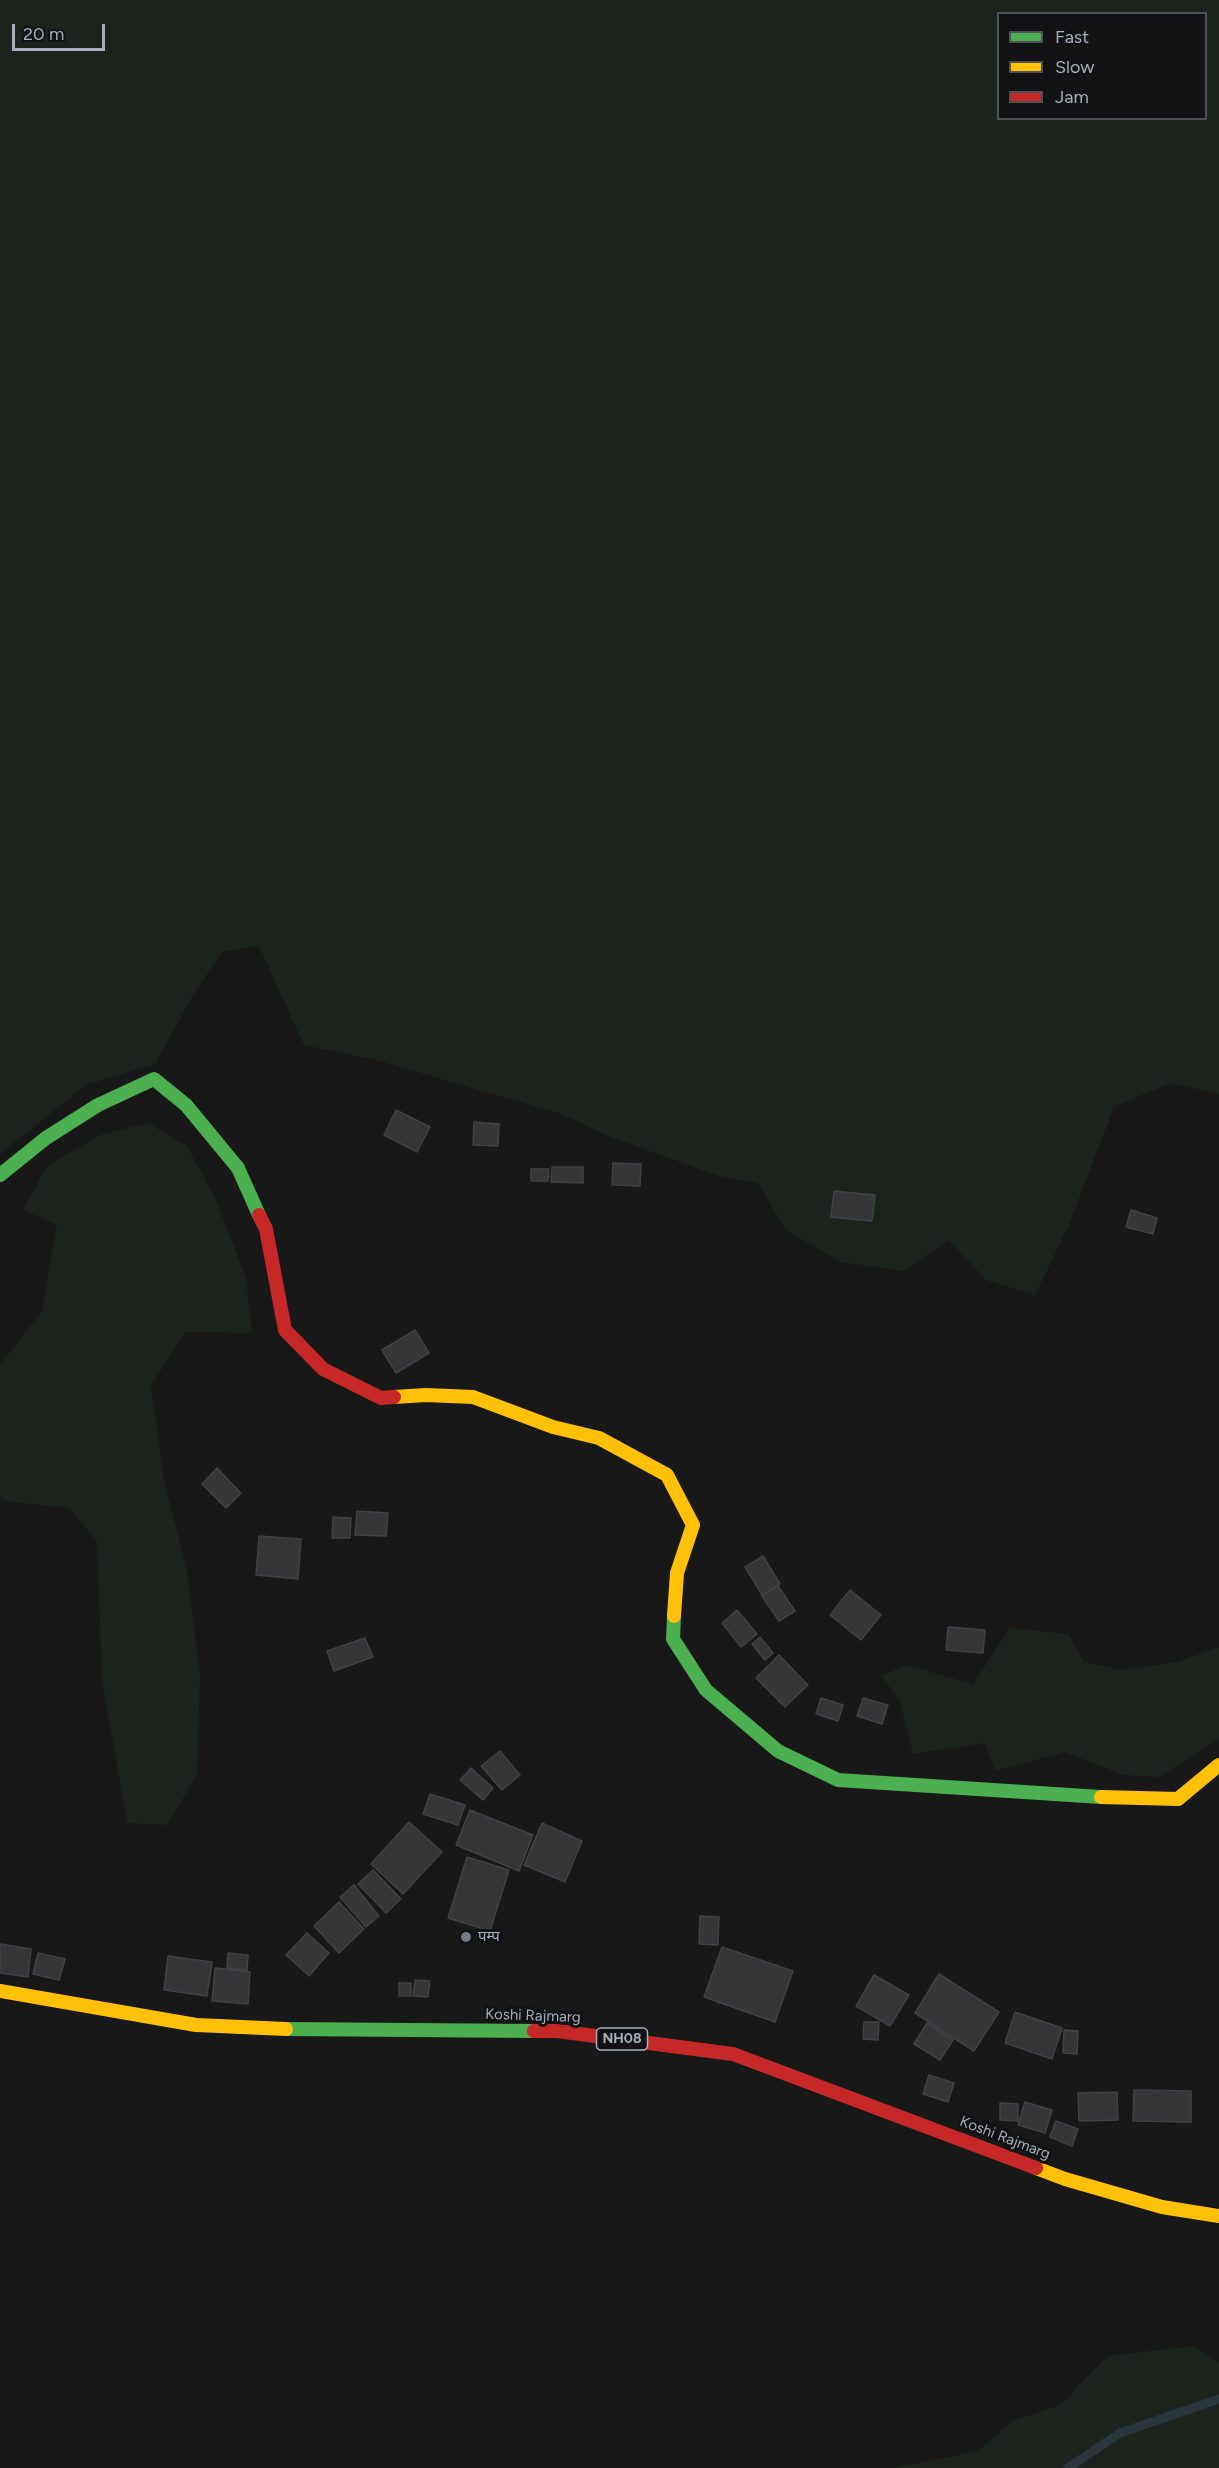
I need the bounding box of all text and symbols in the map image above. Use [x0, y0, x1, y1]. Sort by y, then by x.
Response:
scale bar [15, 12, 108, 50]
legend [997, 12, 1207, 120]
text: 20 m [23, 23, 64, 45]
text: Fast [1055, 26, 1089, 48]
text: Slow [1055, 56, 1094, 78]
text: Jam [1055, 86, 1089, 108]
place label: पम्प [478, 1928, 500, 1946]
marker: पम्प [459, 1930, 473, 1944]
street label: Koshi Rajmarg [485, 2005, 581, 2027]
road number: NH08 [596, 2028, 648, 2050]
street label: Koshi Rajmarg [957, 2112, 1053, 2164]

